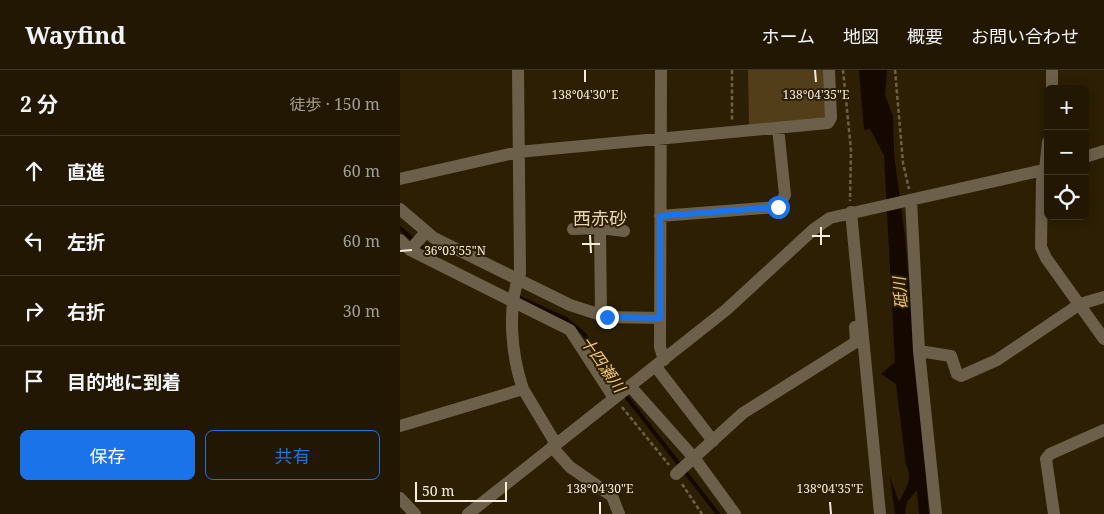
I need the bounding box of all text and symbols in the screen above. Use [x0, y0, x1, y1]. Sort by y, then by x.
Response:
text: Wayfind [25, 18, 126, 51]
text: ホーム [762, 24, 815, 48]
text: 地図 [843, 24, 879, 48]
text: 概要 [907, 24, 943, 48]
text: お問い合わせ [971, 24, 1079, 48]
map controls [1044, 85, 1089, 220]
button: + [1044, 85, 1089, 130]
text: 138°04'30"E [552, 86, 618, 103]
text: 138°04'35"E [783, 86, 849, 103]
text: 2 分 [20, 90, 58, 118]
text: 徒歩 · 150 m [290, 93, 380, 115]
button: − [1044, 130, 1089, 175]
icon: ahead [20, 157, 48, 185]
text: 直進 [67, 159, 105, 185]
text: 60 m [343, 160, 380, 182]
button: locate [1044, 175, 1089, 220]
route start [767, 196, 790, 219]
district label: 西赤砂 [573, 206, 627, 230]
icon: left [20, 227, 48, 255]
text: 左折 [67, 229, 105, 255]
text: 60 m [343, 230, 380, 252]
text: 36°03'55"N [424, 242, 486, 259]
water label: 砥川 [887, 274, 912, 310]
icon: right [20, 297, 48, 325]
text: 右折 [67, 299, 105, 325]
text: 30 m [343, 300, 380, 322]
route end [596, 306, 619, 329]
water label: 十四瀬川 [576, 331, 632, 398]
icon: arrive [20, 367, 48, 395]
text: 目的地に到着 [67, 369, 181, 395]
button: 保存 [20, 430, 195, 480]
button: 共有 [205, 430, 380, 480]
scale bar [415, 479, 508, 502]
text: 138°04'30"E [567, 480, 633, 497]
text: 138°04'35"E [797, 480, 863, 497]
text: 50 m [422, 481, 455, 500]

